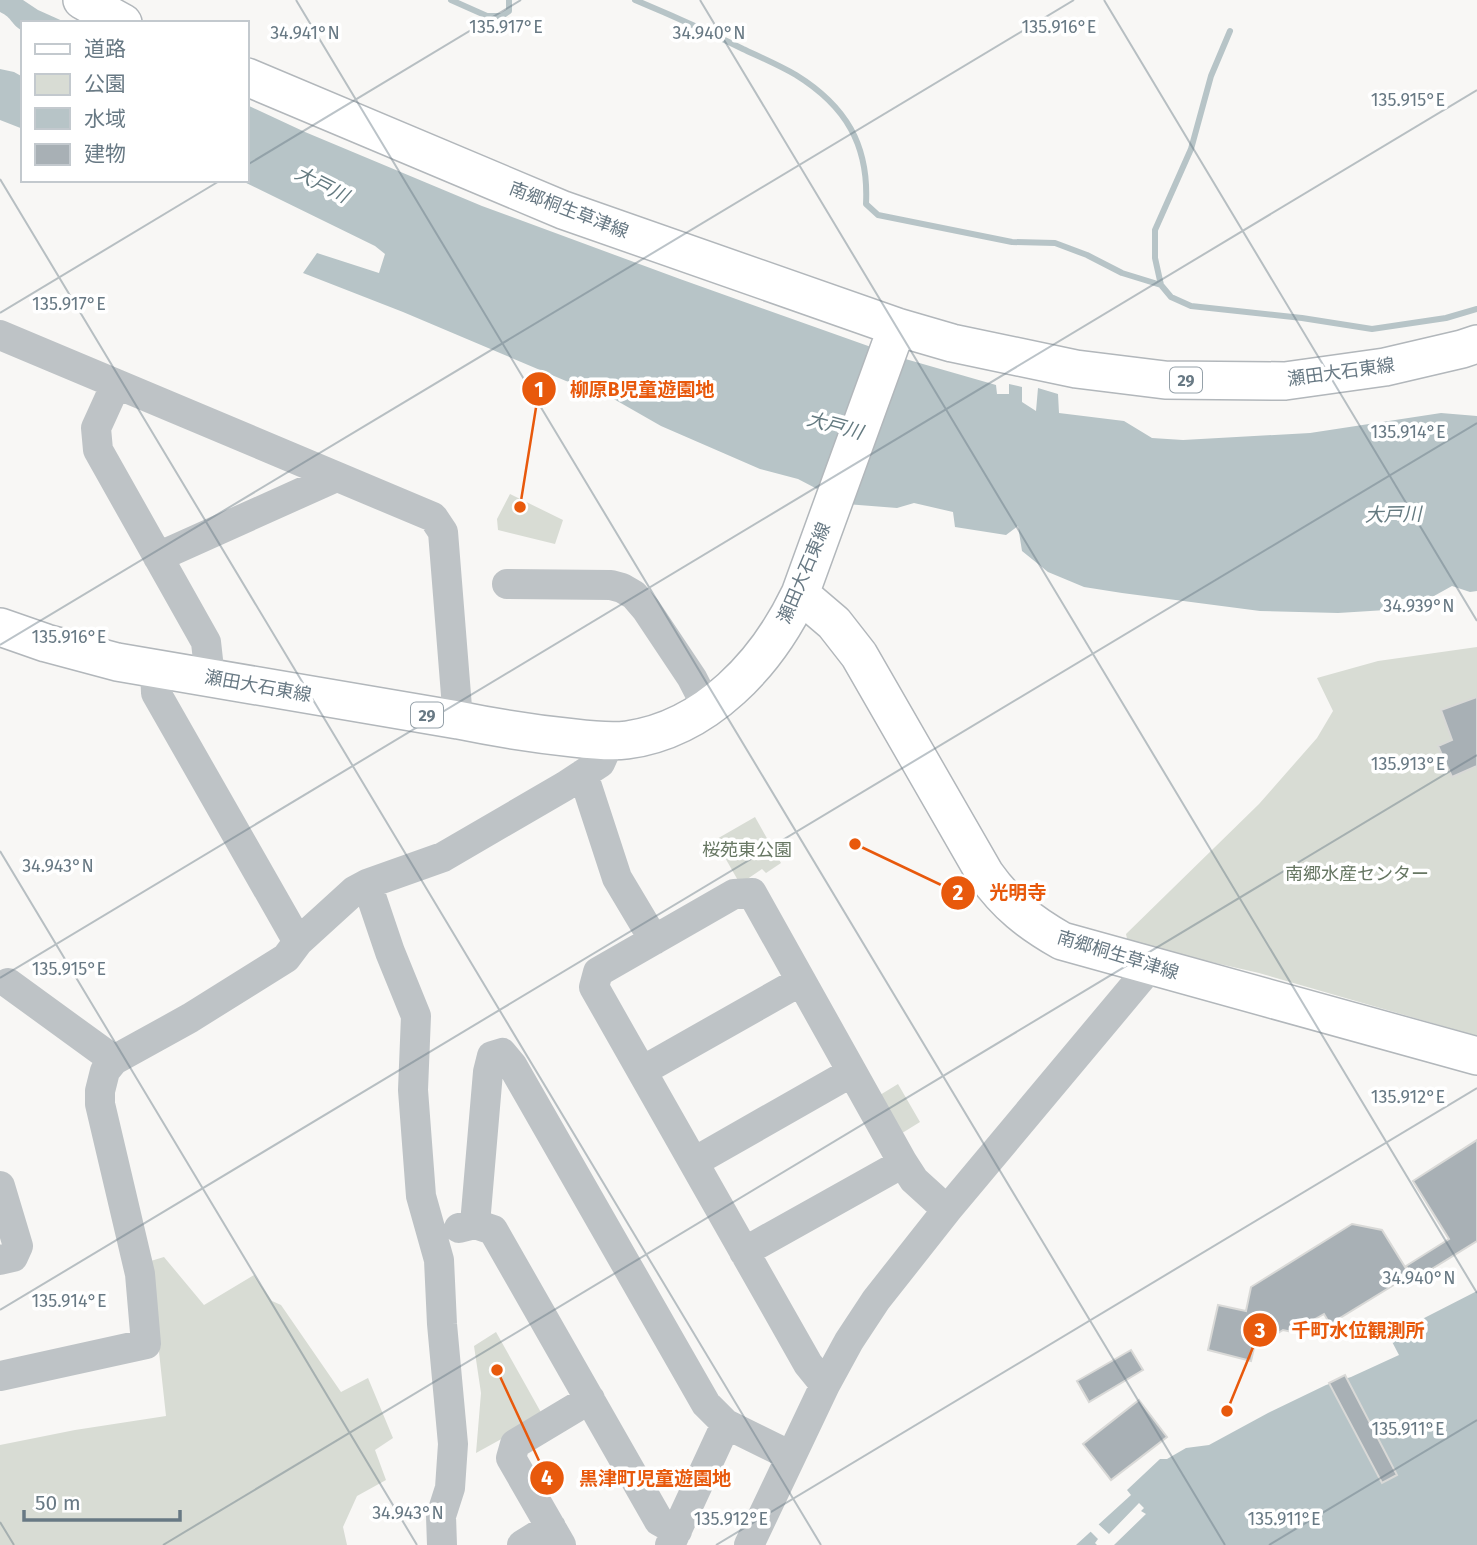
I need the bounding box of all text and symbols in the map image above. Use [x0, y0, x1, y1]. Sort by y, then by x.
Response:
text: 135.917°E [469, 16, 543, 38]
text: 135.916°E [1021, 16, 1097, 38]
legend [21, 21, 248, 182]
text: 34.941°N [270, 22, 340, 44]
text: 34.940°N [673, 22, 745, 44]
text: 道路 [84, 36, 126, 62]
text: 公園 [84, 71, 126, 97]
text: 135.915°E [1371, 89, 1445, 111]
text: 水域 [84, 106, 126, 132]
text: 建物 [84, 141, 126, 167]
water label: 大戸川 [291, 161, 354, 209]
street label: 南郷桐生草津線 [506, 177, 632, 243]
text: 135.917°E [32, 293, 106, 315]
street label: 瀬田大石東線 [1286, 354, 1396, 390]
road number: 29 [1170, 368, 1202, 392]
callout: 柳原B児童遊園地 [521, 369, 729, 409]
text: 1 [534, 377, 544, 403]
text: 柳原B児童遊園地 [570, 378, 714, 401]
water label: 大戸川 [804, 407, 867, 444]
text: 135.914°E [1370, 421, 1446, 443]
water label: 大戸川 [1364, 502, 1424, 526]
street label: 瀬田大石東線 [773, 519, 835, 627]
text: 34.939°N [1383, 595, 1455, 617]
text: 135.916°E [31, 626, 107, 648]
street label: 瀬田大石東線 [203, 666, 313, 706]
road number: 29 [411, 702, 443, 728]
text: 135.913°E [1371, 753, 1445, 775]
park label: 桜苑東公園 [702, 839, 792, 861]
text: 34.943°N [22, 855, 94, 877]
park label: 南郷水産センター [1285, 863, 1429, 885]
callout: 光明寺 [940, 873, 1060, 913]
text: 2 [953, 880, 964, 906]
text: 光明寺 [989, 881, 1047, 904]
street label: 南郷桐生草津線 [1055, 926, 1181, 984]
text: 135.915°E [32, 958, 106, 980]
text: 135.912°E [1371, 1086, 1445, 1108]
text: 34.940°N [1383, 1267, 1455, 1289]
text: 135.914°E [31, 1290, 107, 1312]
callout: 千町水位観測所 [1243, 1310, 1439, 1350]
text: 3 [1254, 1318, 1266, 1344]
text: 千町水位観測所 [1291, 1319, 1425, 1342]
text: 135.911°E [1371, 1418, 1445, 1440]
callout: 黒津町児童遊園地 [530, 1458, 745, 1498]
text: 4 [541, 1465, 553, 1491]
text: 黒津町児童遊園地 [579, 1467, 731, 1490]
scale bar [24, 1478, 180, 1522]
text: 50 m [35, 1490, 81, 1516]
text: 34.943°N [372, 1502, 444, 1524]
text: 135.912°E [694, 1508, 768, 1530]
text: 135.911°E [1247, 1508, 1321, 1530]

